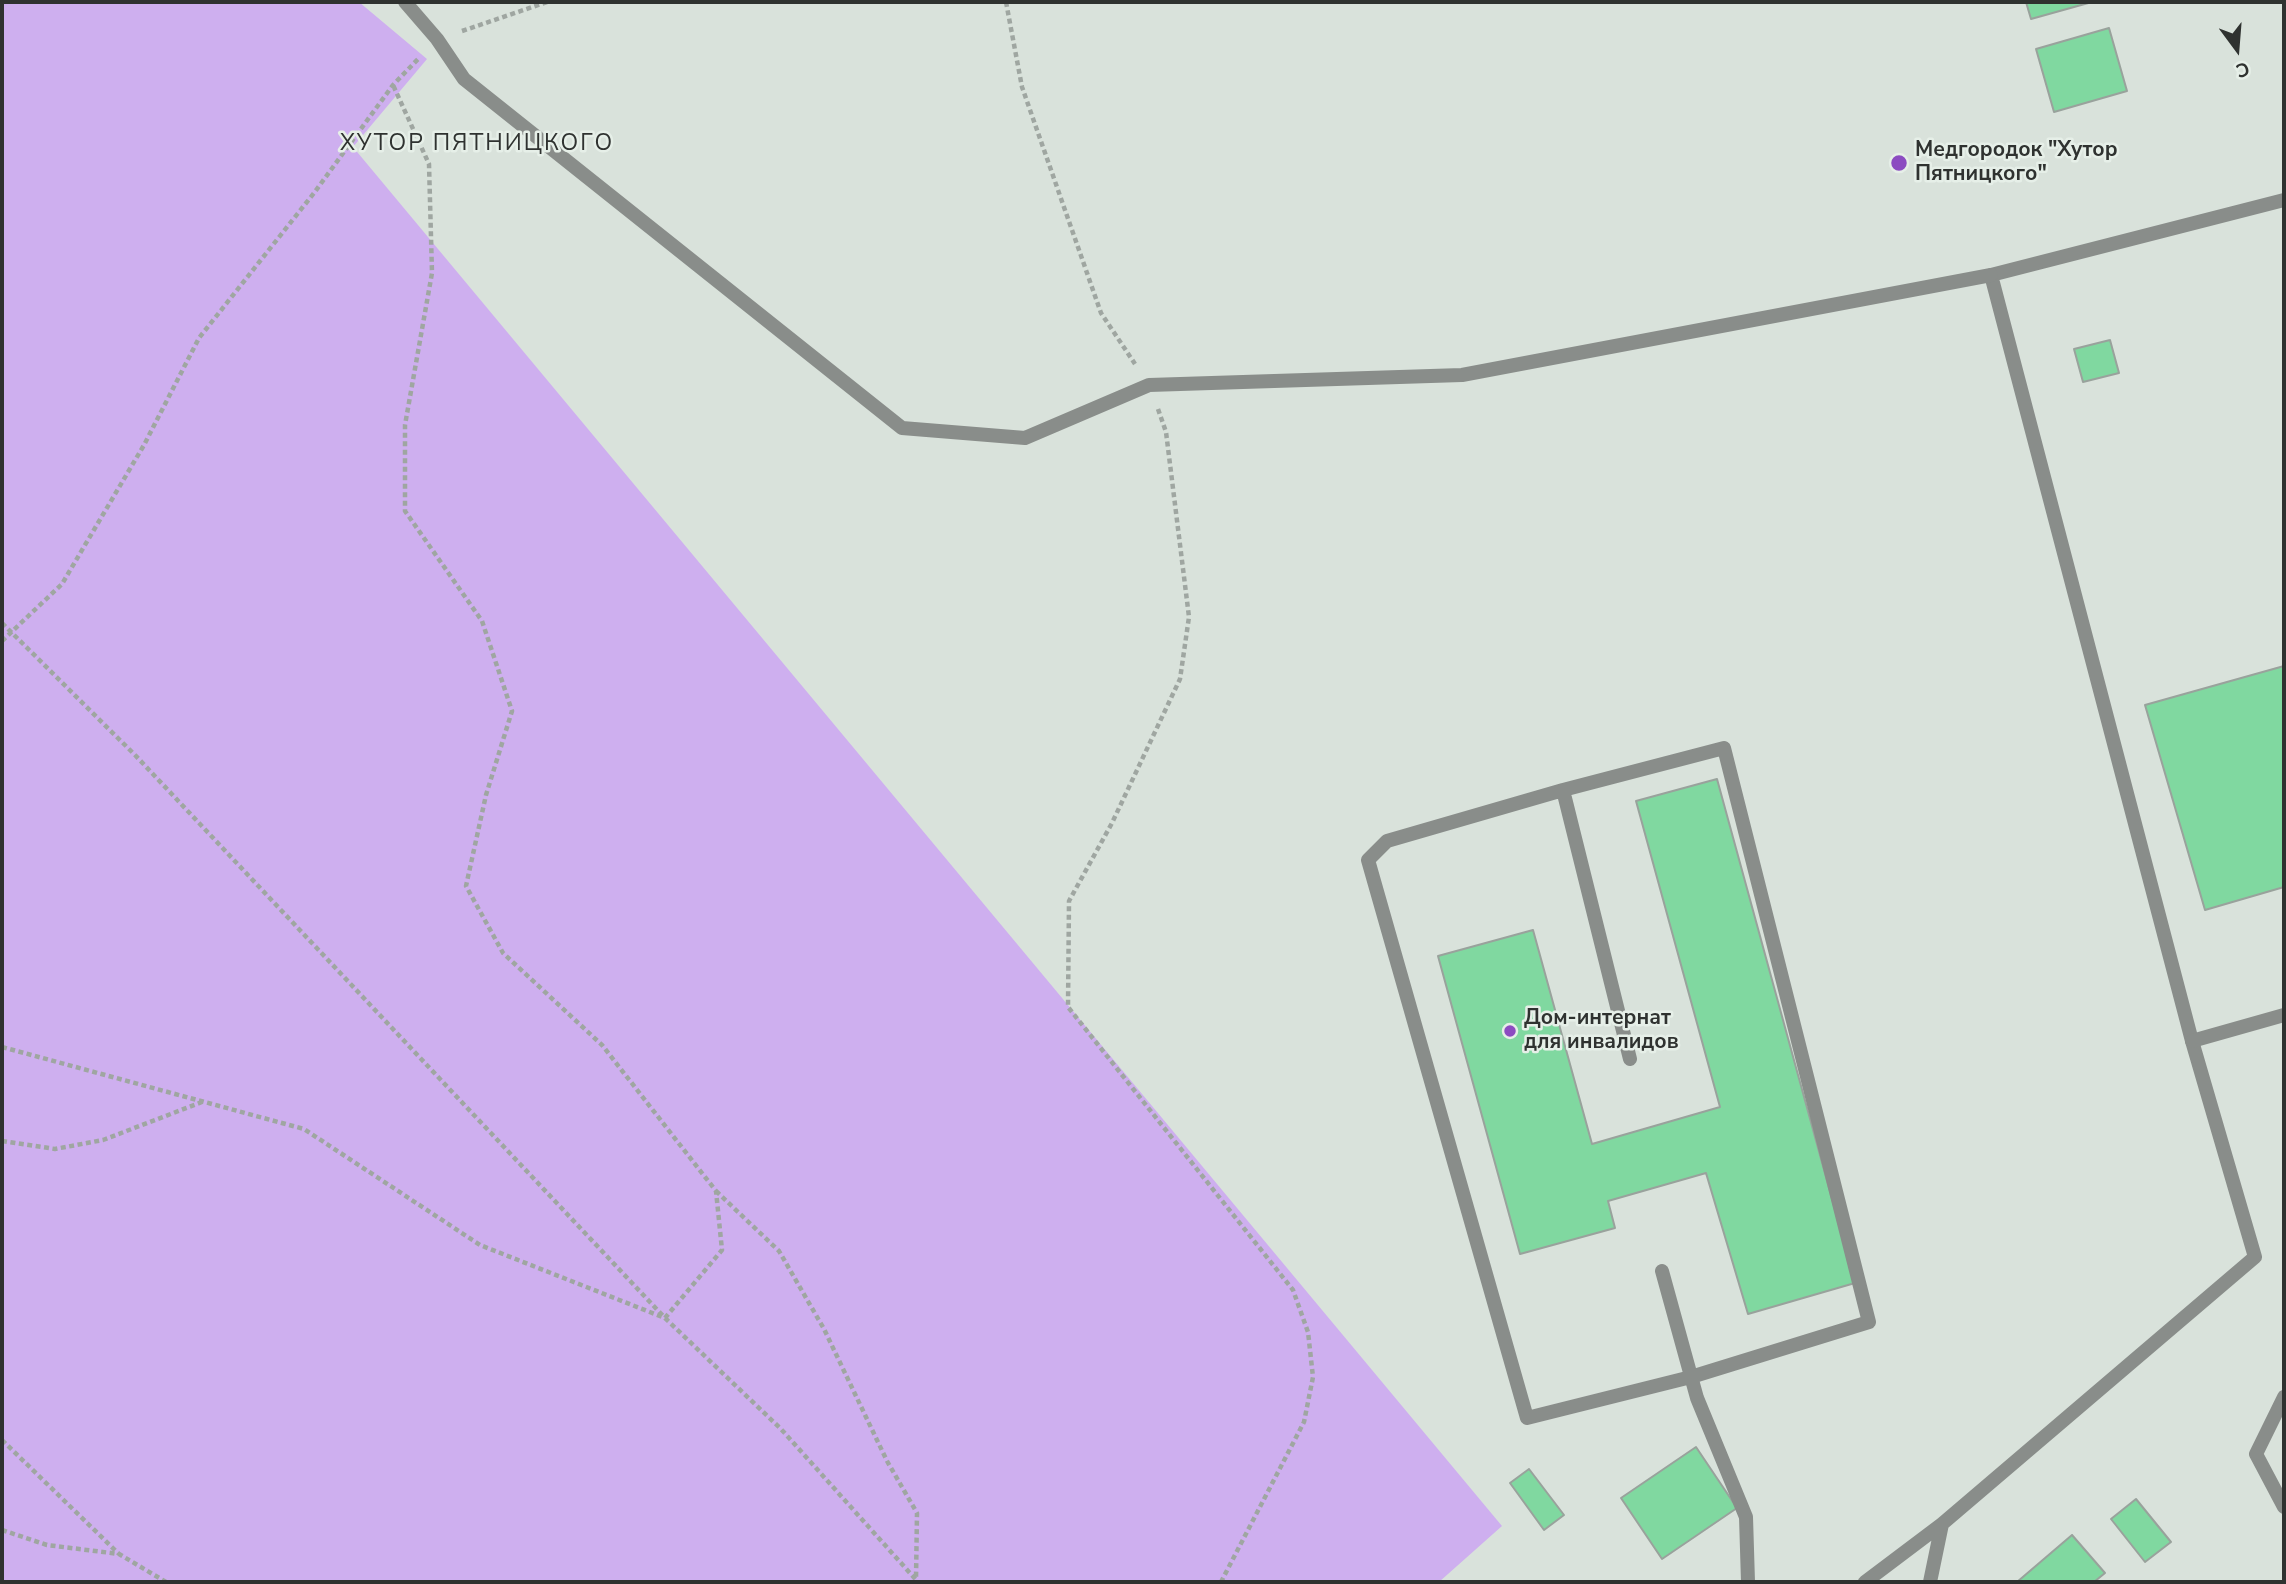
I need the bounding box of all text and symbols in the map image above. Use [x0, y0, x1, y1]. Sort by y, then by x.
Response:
north arrow [2202, 14, 2272, 84]
text: С [2233, 55, 2253, 83]
district label: ХУТОР ПЯТНИЦКОГО [342, 130, 612, 158]
place label: Медгородок "Хутор Пятницкого" [1915, 138, 2118, 188]
marker: Медгородок "Хутор Пятницкого" [1889, 153, 1909, 173]
place label: Дом-интернат для инвалидов [1524, 1006, 1679, 1056]
marker: Дом-интернат для инвалидов [1502, 1023, 1518, 1039]

